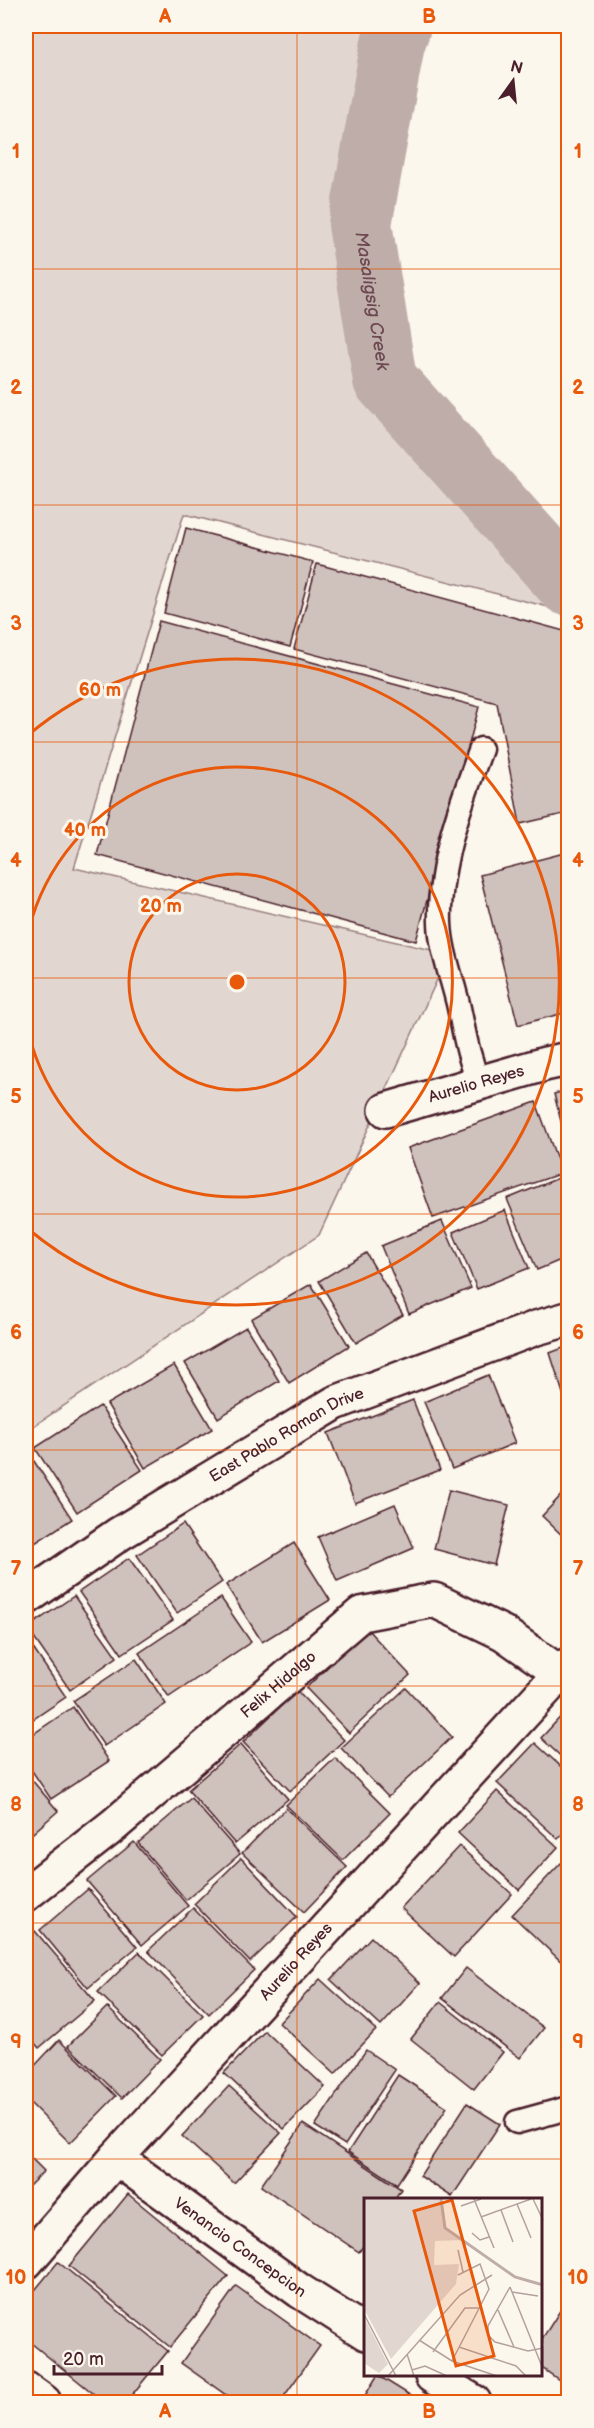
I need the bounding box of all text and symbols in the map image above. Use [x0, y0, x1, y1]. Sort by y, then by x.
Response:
text: A [158, 5, 172, 29]
text: B [422, 5, 436, 29]
north arrow [483, 51, 543, 111]
text: N [508, 57, 525, 79]
text: 1 [12, 140, 20, 164]
text: 1 [574, 140, 582, 164]
water label: Masaligsig Creek [351, 230, 394, 373]
text: 2 [10, 376, 22, 400]
text: 2 [572, 376, 584, 400]
text: 3 [10, 612, 22, 636]
text: 3 [572, 612, 584, 636]
text: 60 m [79, 680, 121, 701]
text: 40 m [64, 820, 106, 841]
text: 4 [10, 849, 22, 873]
text: 4 [572, 849, 584, 873]
text: 20 m [140, 896, 182, 917]
centre of rings [227, 972, 247, 992]
street label: Aurelio Reyes [426, 1061, 526, 1107]
text: 5 [10, 1085, 22, 1109]
text: 5 [572, 1085, 584, 1109]
text: 6 [10, 1321, 22, 1345]
text: 6 [572, 1321, 584, 1345]
street label: East Pablo Roman Drive [206, 1383, 367, 1486]
text: 7 [10, 1557, 22, 1581]
text: 7 [572, 1557, 584, 1581]
street label: Felix Hidalgo [237, 1647, 320, 1722]
text: 8 [10, 1793, 22, 1817]
text: 8 [572, 1793, 584, 1817]
street label: Aurelio Reyes [256, 1919, 336, 2004]
text: 9 [10, 2030, 22, 2054]
text: 9 [572, 2030, 584, 2054]
street label: Venancio Concepcion [170, 2194, 309, 2302]
inset map [364, 2198, 543, 2377]
text: 10 [6, 2266, 26, 2290]
text: 10 [568, 2266, 588, 2290]
scale bar [54, 2338, 162, 2376]
text: 20 m [63, 2349, 104, 2370]
text: A [158, 2400, 172, 2424]
text: B [422, 2400, 436, 2424]

